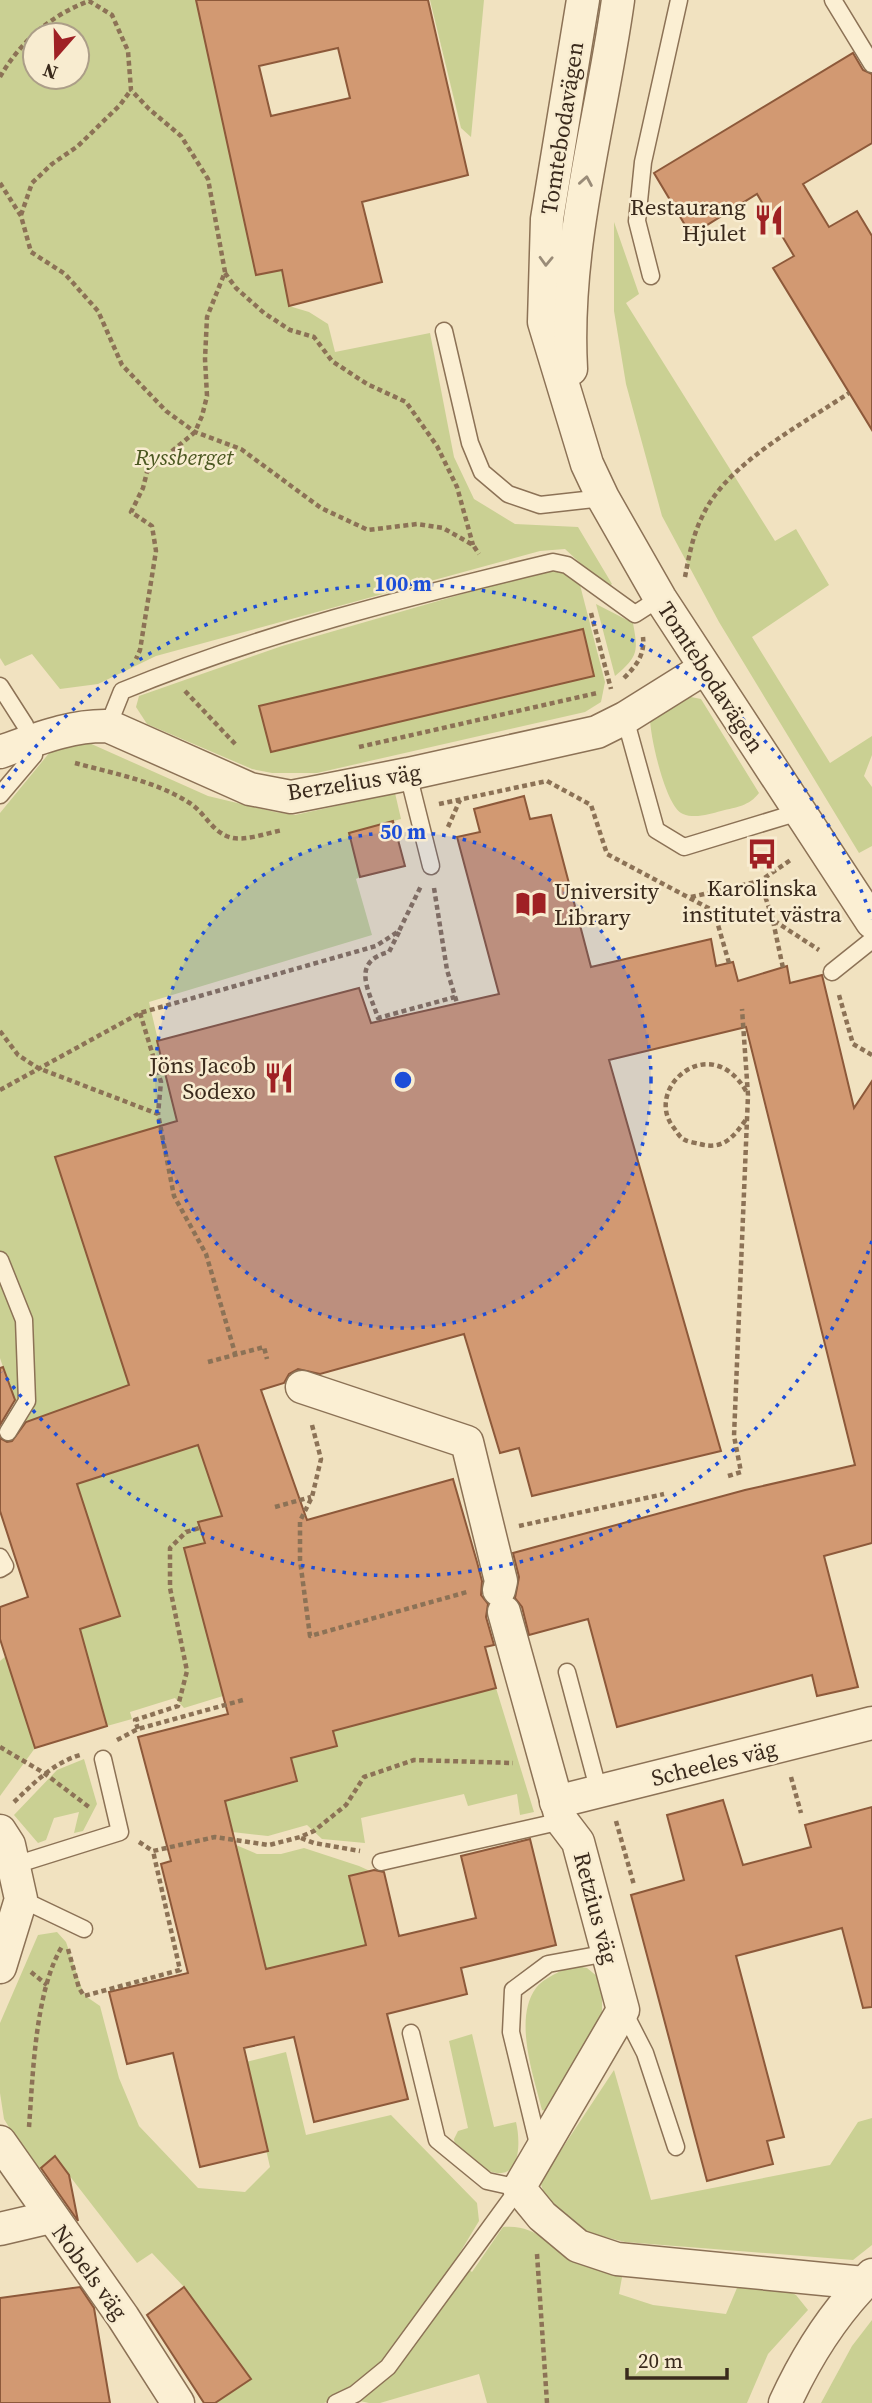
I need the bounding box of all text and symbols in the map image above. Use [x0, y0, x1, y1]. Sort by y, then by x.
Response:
north arrow [21, 21, 91, 91]
street label: Tomtebodavägen [533, 39, 591, 217]
text: N [39, 57, 61, 87]
one-way arrow [578, 175, 593, 187]
place label: Restaurang Hjulet [630, 191, 747, 249]
restaurant icon: Restaurang Hjulet [752, 203, 786, 237]
one-way arrow [538, 257, 554, 267]
park label: Ryssberget [134, 441, 235, 473]
text: 100 m [374, 569, 432, 598]
street label: Tomtebodavägen [650, 595, 772, 759]
street label: Berzelius väg [285, 756, 423, 808]
text: 50 m [380, 817, 426, 846]
bus stop icon: Karolinska institutet västra [745, 837, 779, 871]
place label: Karolinska institutet västra [682, 872, 842, 930]
place label: University Library [554, 875, 659, 933]
library icon: University Library [514, 887, 548, 921]
place label: Jöns Jacob Sodexo [148, 1049, 256, 1107]
restaurant icon: Jöns Jacob Sodexo [262, 1061, 296, 1095]
centre of rings [391, 1068, 415, 1092]
street label: Scheeles väg [648, 1732, 780, 1794]
street label: Retzius väg [566, 1848, 626, 1968]
street label: Nobels väg [45, 2218, 136, 2326]
scale bar [627, 2336, 727, 2380]
text: 20 m [638, 2346, 683, 2375]

